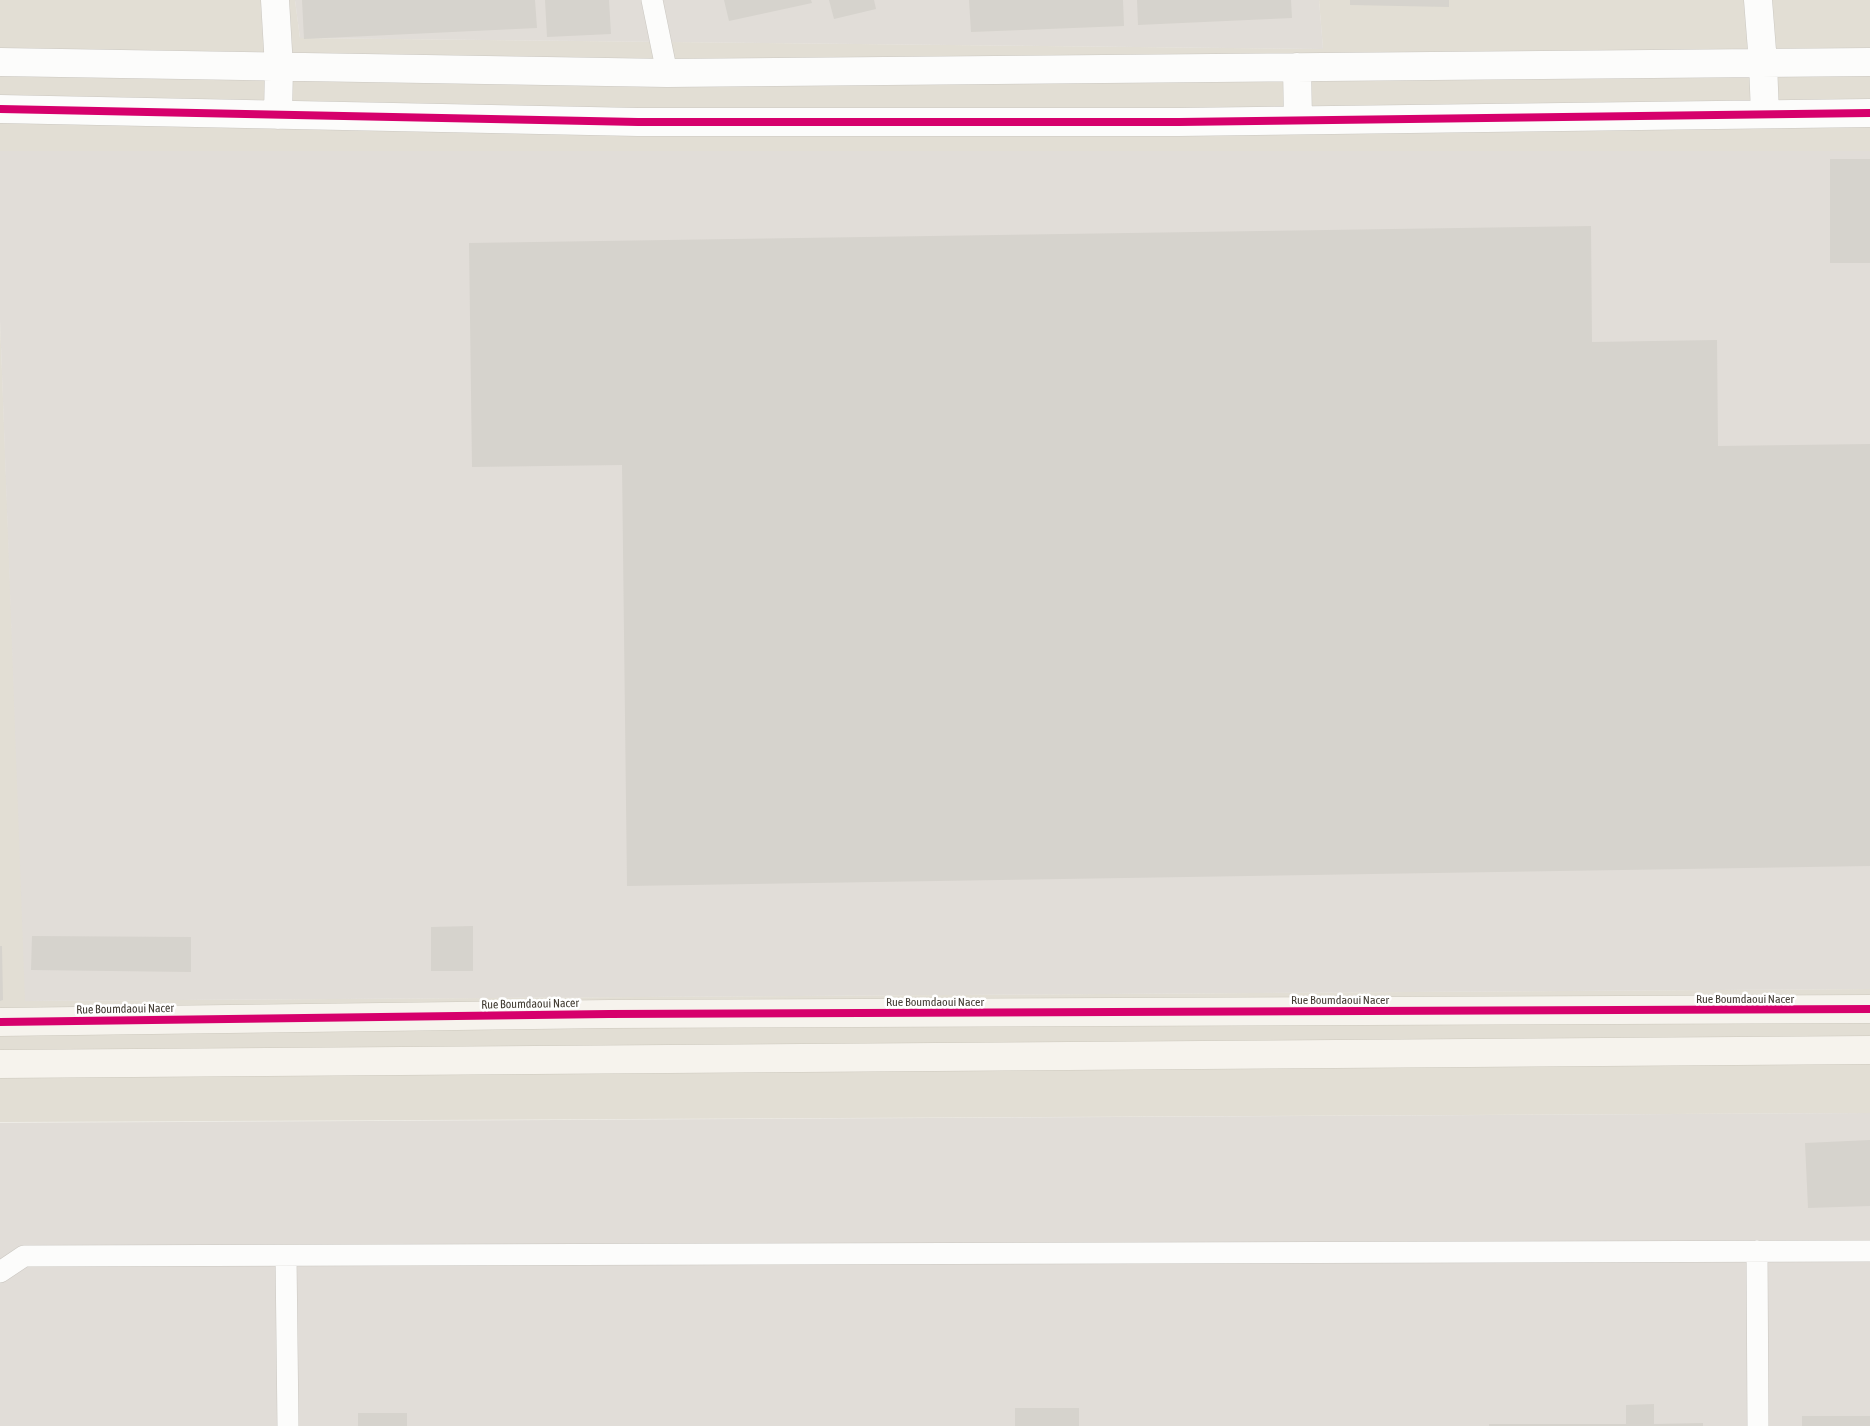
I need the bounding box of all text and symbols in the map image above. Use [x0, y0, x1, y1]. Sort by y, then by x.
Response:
street label: Rue Boumdaoui Nacer [1696, 992, 1794, 1006]
street label: Rue Boumdaoui Nacer [1291, 993, 1389, 1007]
street label: Rue Boumdaoui Nacer [886, 995, 984, 1009]
street label: Rue Boumdaoui Nacer [481, 996, 579, 1012]
street label: Rue Boumdaoui Nacer [76, 1001, 174, 1017]

